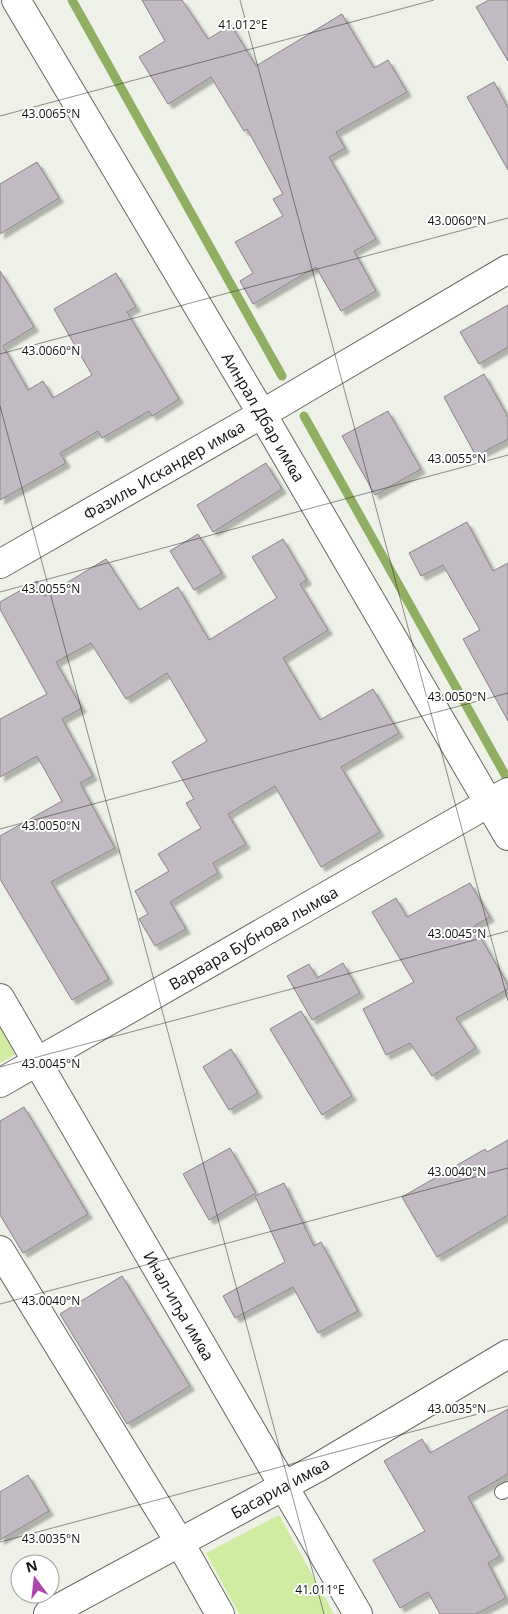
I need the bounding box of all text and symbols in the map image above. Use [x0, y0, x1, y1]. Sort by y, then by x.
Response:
text: 41.012°E [218, 16, 268, 33]
text: 43.0065°N [22, 105, 80, 122]
text: 43.0060°N [428, 212, 486, 229]
text: 43.0060°N [22, 342, 80, 359]
street label: Аинрал Дбар имҩа [217, 348, 310, 486]
street label: Фазиль Искандер имҩа [79, 415, 249, 525]
text: 43.0055°N [428, 450, 486, 467]
text: 43.0055°N [22, 580, 80, 597]
text: 43.0050°N [428, 688, 486, 705]
text: 43.0050°N [22, 817, 80, 834]
street label: Варвара Бубнова лымҩа [165, 881, 342, 995]
text: 43.0045°N [428, 925, 486, 942]
text: 43.0045°N [22, 1055, 80, 1072]
text: 43.0040°N [428, 1163, 486, 1180]
street label: Инал-иҧа имҩа [138, 1247, 219, 1365]
text: 43.0040°N [22, 1292, 80, 1309]
text: 43.0035°N [428, 1400, 486, 1417]
street label: Басариа имҩа [227, 1452, 333, 1524]
text: 43.0035°N [22, 1530, 80, 1547]
north arrow [10, 1554, 60, 1604]
text: N [24, 1555, 39, 1577]
text: 41.011°E [295, 1581, 345, 1598]

